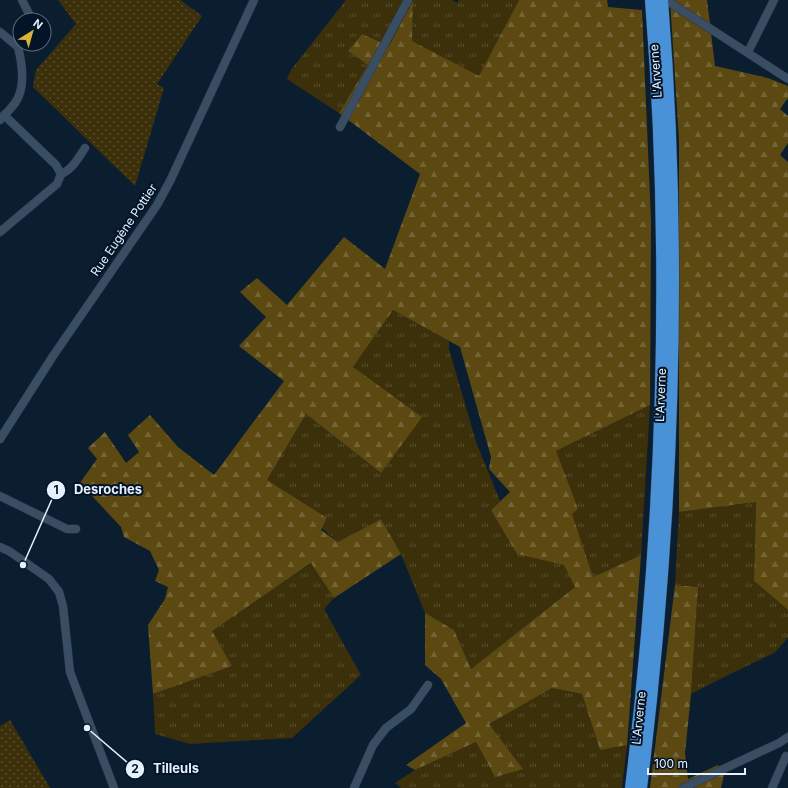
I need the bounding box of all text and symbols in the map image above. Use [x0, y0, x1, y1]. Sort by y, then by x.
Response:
north arrow [12, 12, 52, 52]
text: N [30, 16, 46, 32]
street label: L'Arverne [646, 44, 665, 98]
street label: Rue Eugène Pottier [87, 180, 160, 279]
street label: L'Arverne [652, 368, 669, 422]
callout: Desroches [46, 477, 150, 502]
text: Desroches [74, 481, 142, 497]
text: 1 [53, 482, 59, 497]
street label: L'Arverne [628, 690, 649, 745]
scale bar [648, 750, 745, 776]
callout: Tilleuls [125, 756, 207, 781]
text: 100 m [654, 756, 688, 771]
text: Tilleuls [153, 760, 199, 776]
text: 2 [131, 761, 139, 776]

